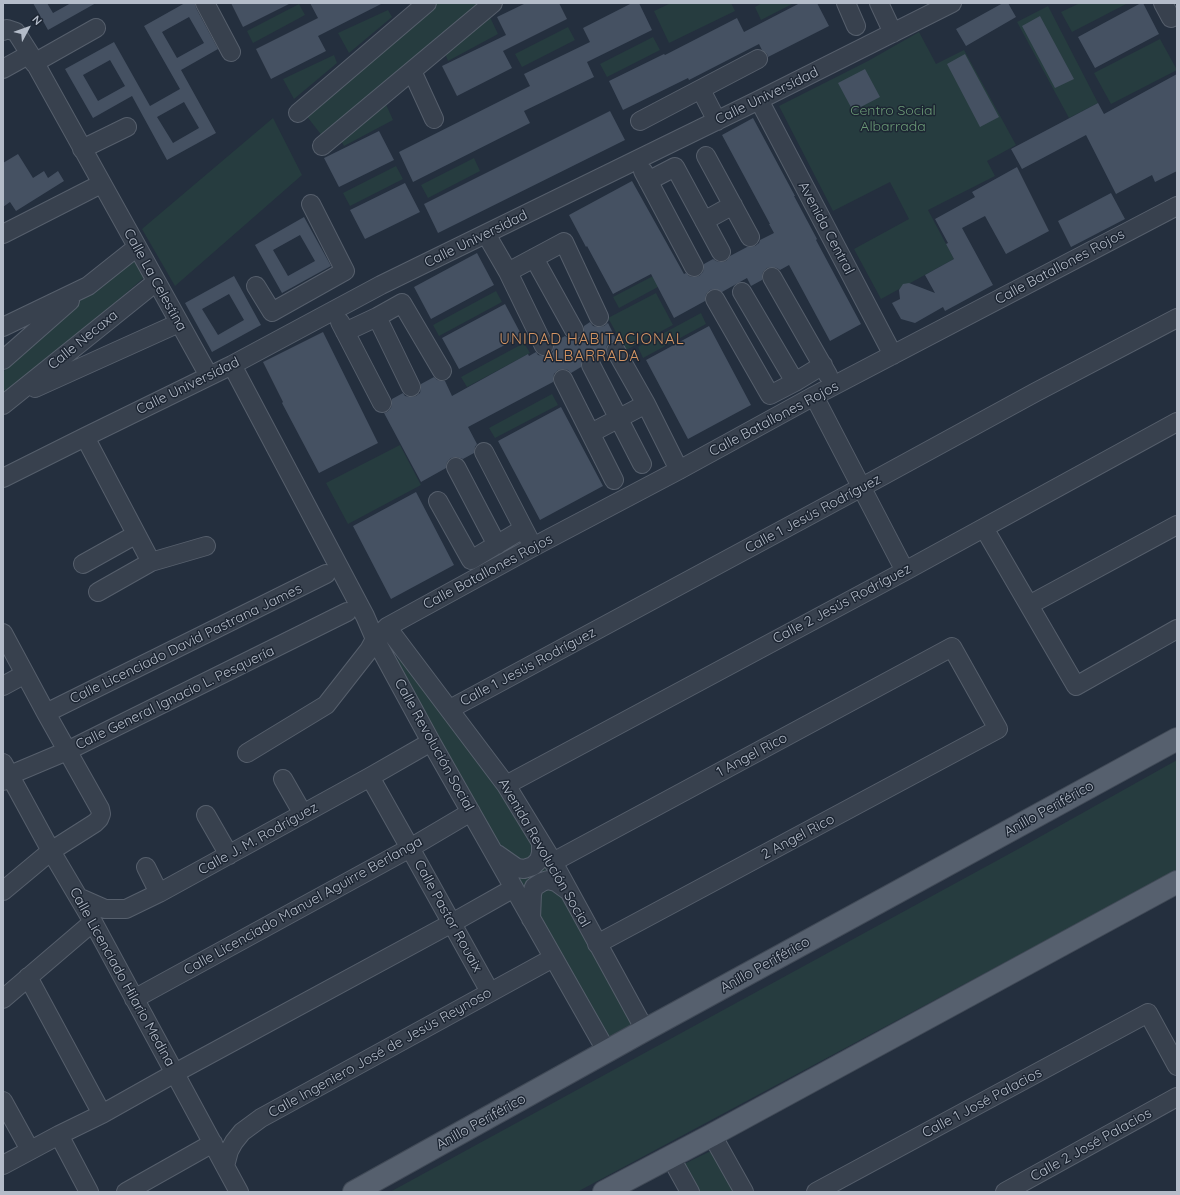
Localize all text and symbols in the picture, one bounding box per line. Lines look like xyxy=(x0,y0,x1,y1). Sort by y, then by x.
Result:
north arrow xyxy=(8,8,48,48)
text: N xyxy=(29,12,45,28)
street label: Calle Universidad xyxy=(713,64,821,128)
park label: Centro Social Albarrada xyxy=(850,103,936,136)
street label: Avenida Central xyxy=(794,179,858,277)
street label: Calle Universidad xyxy=(422,207,530,271)
street label: Calle La Celestina xyxy=(120,226,190,334)
street label: Calle Batallones Rojos xyxy=(992,226,1128,308)
street label: Calle Necaxa xyxy=(45,307,121,373)
district label: UNIDAD HABITACIONAL ALBARRADA xyxy=(499,330,685,365)
street label: Calle Universidad xyxy=(134,354,242,418)
street label: Calle Batallones Rojos xyxy=(706,378,842,460)
street label: Calle 1 Jesús Rodríguez xyxy=(742,471,884,557)
street label: Calle Batallones Rojos xyxy=(420,531,556,613)
street label: Calle 2 Jesús Rodríguez xyxy=(770,560,914,648)
street label: Calle Licenciado David Pastrana James xyxy=(67,580,305,708)
street label: Calle 1 Jesús Rodríguez xyxy=(457,624,599,710)
street label: Calle General Ignacio L. Pesquería xyxy=(73,642,277,754)
street label: Calle Revolución Social xyxy=(391,676,477,814)
street label: 1 Angel Rico xyxy=(714,729,790,781)
street label: Avenida Revolución Social xyxy=(495,776,593,930)
street label: Anillo Periférico xyxy=(1001,777,1097,841)
street label: Calle J. M. Rodríguez xyxy=(195,799,321,879)
street label: 2 Angel Rico xyxy=(759,811,837,863)
street label: Calle Licenciado Manuel Aguirre Berlanga xyxy=(181,833,425,979)
street label: Calle Pastor Rouaix xyxy=(410,857,486,975)
street label: Calle Licenciado Hilario Medina xyxy=(66,885,178,1069)
street label: Anillo Periférico xyxy=(717,933,813,997)
street label: Calle Ingeniero José de Jesús Reynoso xyxy=(266,984,494,1122)
street label: Calle 1 José Palacios xyxy=(919,1064,1045,1142)
street label: Anillo Periférico xyxy=(433,1090,529,1154)
street label: Calle 2 José Palacios xyxy=(1028,1105,1154,1185)

